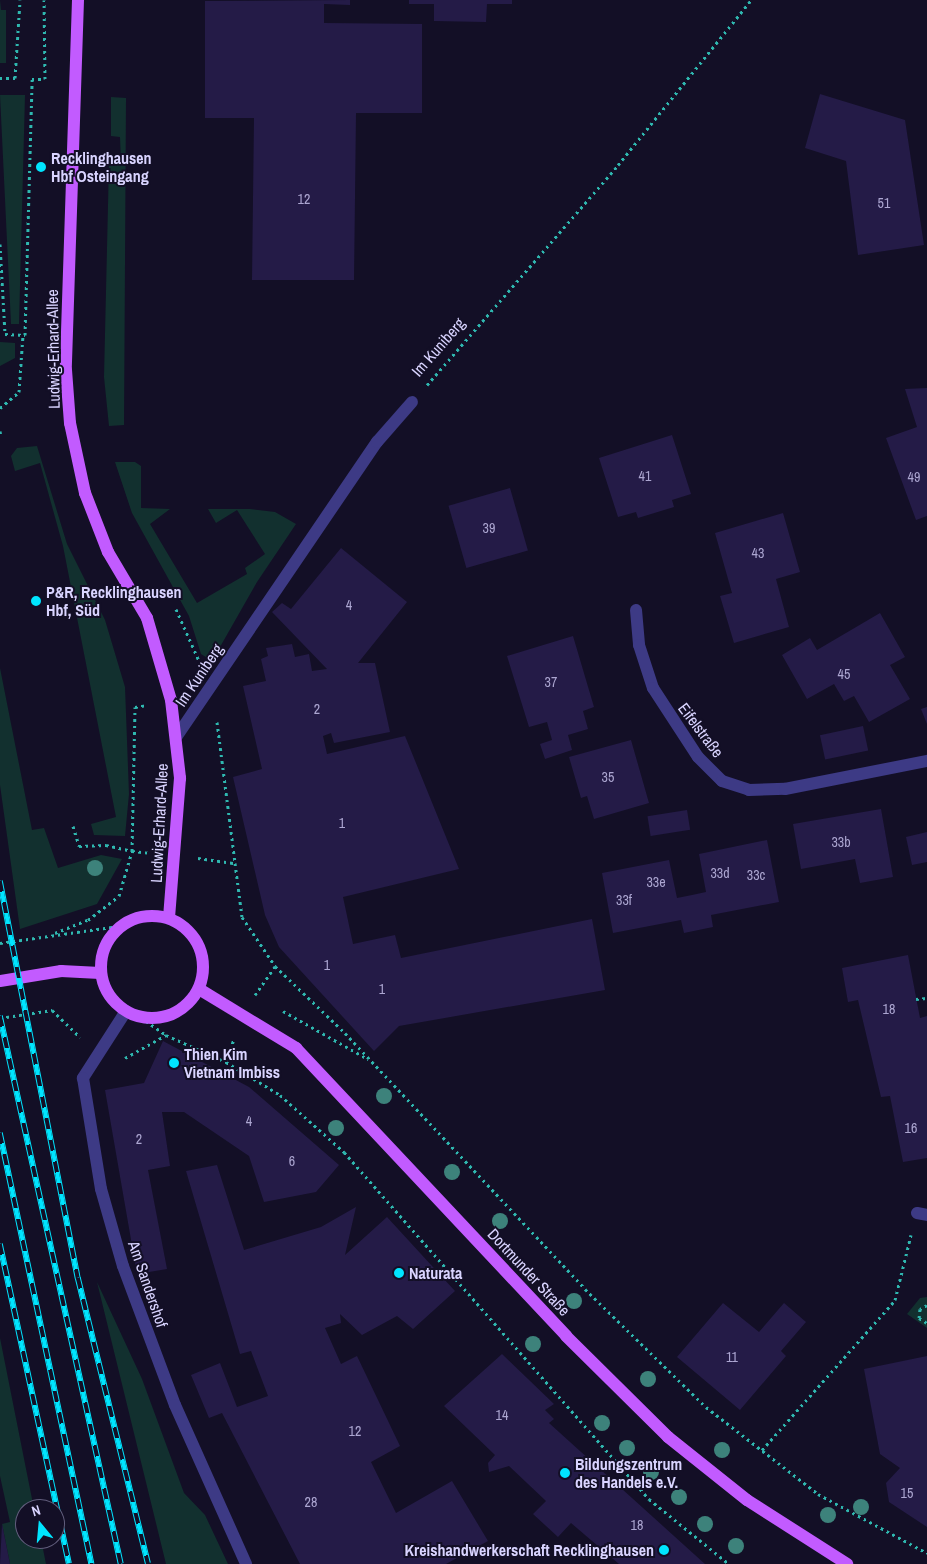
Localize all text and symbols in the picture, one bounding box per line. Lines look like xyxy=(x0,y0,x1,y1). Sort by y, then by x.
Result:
place label: Recklinghausen Hbf Osteingang xyxy=(51,148,152,186)
marker: Recklinghausen Hbf Osteingang xyxy=(35,161,47,173)
house number: 12 xyxy=(298,191,310,207)
house number: 51 xyxy=(878,195,890,211)
street label: Ludwig-Erhard-Allee xyxy=(42,289,64,409)
street label: Im Kuniberg xyxy=(407,314,469,380)
house number: 41 xyxy=(639,468,651,484)
house number: 49 xyxy=(908,469,920,485)
house number: 39 xyxy=(483,520,495,536)
house number: 43 xyxy=(752,545,764,561)
place label: P&R, Recklinghausen Hbf, Süd xyxy=(46,582,182,620)
marker: P&R, Recklinghausen Hbf, Süd xyxy=(30,595,42,607)
house number: 4 xyxy=(346,597,352,613)
street label: Im Kuniberg xyxy=(171,640,227,710)
house number: 45 xyxy=(838,666,850,682)
house number: 37 xyxy=(545,674,557,690)
street label: Eifelstraße xyxy=(674,699,728,761)
house number: 2 xyxy=(314,701,320,717)
street label: Ludwig-Erhard-Allee xyxy=(146,763,172,883)
house number: 35 xyxy=(602,769,614,785)
house number: 1 xyxy=(339,815,345,831)
house number: 33b xyxy=(831,834,851,850)
house number: 33d xyxy=(710,865,730,881)
house number: 33c xyxy=(747,867,765,883)
house number: 33e xyxy=(646,874,666,890)
house number: 33f xyxy=(616,892,632,908)
house number: 1 xyxy=(324,957,330,973)
house number: 1 xyxy=(379,981,385,997)
house number: 18 xyxy=(883,1001,895,1017)
place label: Thien Kim Vietnam Imbiss xyxy=(184,1044,280,1082)
marker: Thien Kim Vietnam Imbiss xyxy=(168,1057,180,1069)
house number: 4 xyxy=(246,1113,252,1129)
house number: 16 xyxy=(905,1120,917,1136)
house number: 2 xyxy=(136,1131,142,1147)
house number: 6 xyxy=(289,1153,295,1169)
street label: Dortmunder Straße xyxy=(484,1224,574,1320)
street label: Am Sandershof xyxy=(124,1238,172,1330)
place label: Naturata xyxy=(409,1263,462,1283)
marker: Naturata xyxy=(393,1267,405,1279)
house number: 11 xyxy=(726,1349,738,1365)
house number: 14 xyxy=(496,1407,508,1423)
house number: 12 xyxy=(349,1423,361,1439)
place label: Bildungszentrum des Handels e.V. xyxy=(575,1454,682,1492)
marker: Bildungszentrum des Handels e.V. xyxy=(559,1467,571,1479)
house number: 15 xyxy=(901,1485,913,1501)
house number: 28 xyxy=(305,1494,317,1510)
north arrow xyxy=(15,1499,65,1549)
text: N xyxy=(29,1501,42,1520)
house number: 18 xyxy=(631,1517,643,1533)
place label: Kreishandwerkerschaft Recklinghausen xyxy=(405,1540,654,1560)
marker: Kreishandwerkerschaft Recklinghausen xyxy=(658,1544,670,1556)

